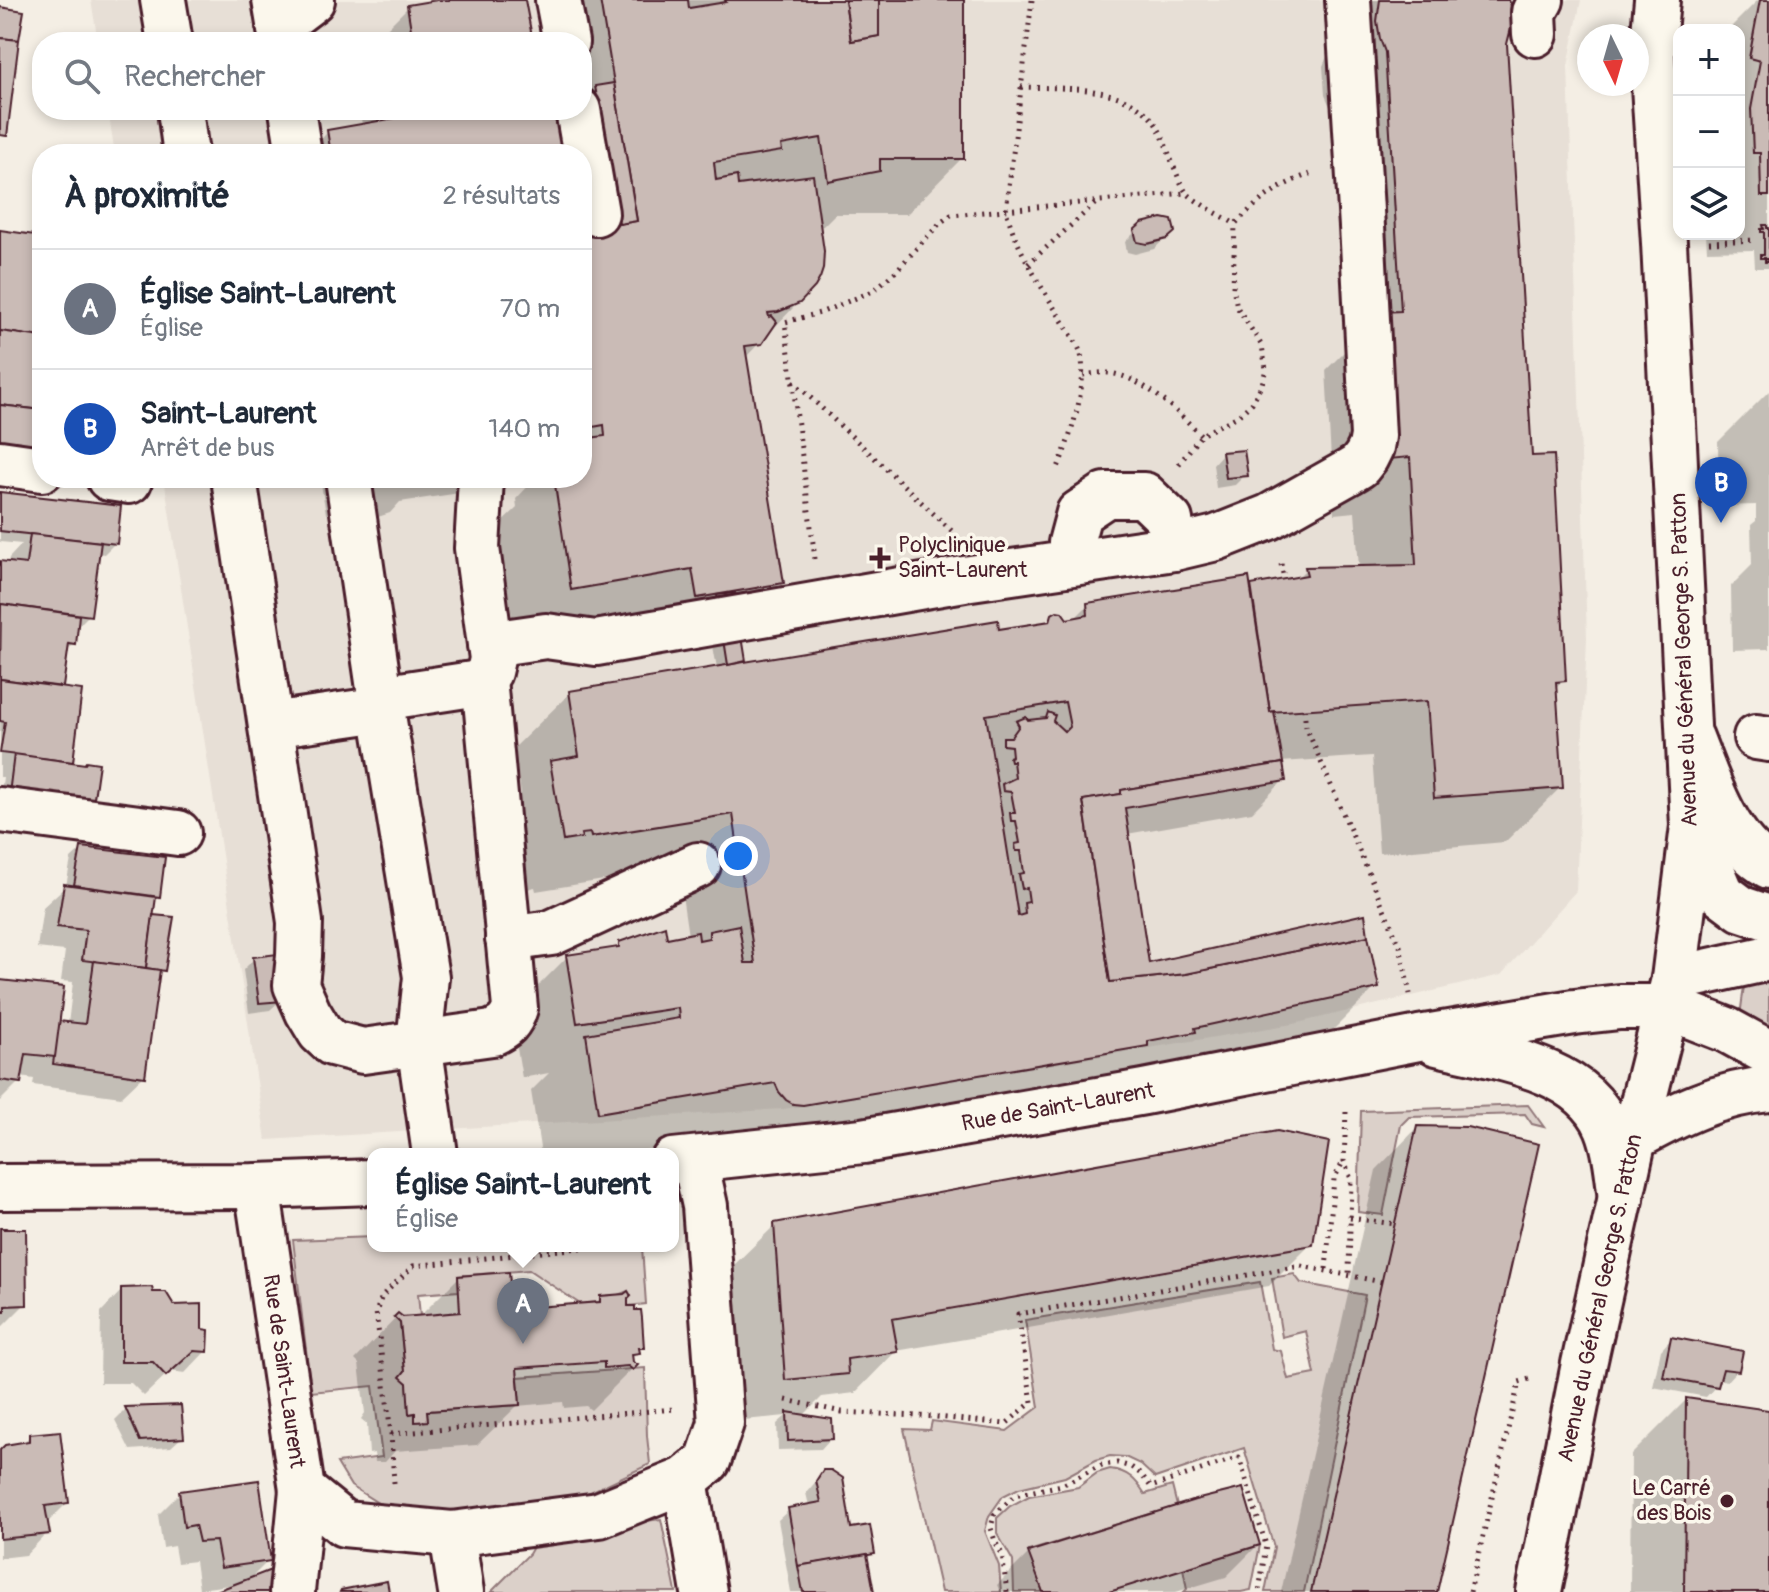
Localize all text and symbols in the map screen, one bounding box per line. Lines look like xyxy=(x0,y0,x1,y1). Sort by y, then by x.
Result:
north arrow xyxy=(1577,24,1649,96)
map controls xyxy=(1673,24,1745,240)
button: + xyxy=(1673,24,1745,96)
search box xyxy=(32,32,592,120)
icon: search xyxy=(60,54,104,98)
text: Rechercher xyxy=(124,58,266,95)
button: − xyxy=(1673,96,1745,168)
button: layers xyxy=(1673,168,1745,240)
text: À proximité xyxy=(64,175,230,218)
text: 2 résultats xyxy=(442,180,560,212)
text: Église Saint-Laurent xyxy=(140,275,396,312)
text: A xyxy=(82,293,98,325)
text: 70 m xyxy=(500,293,560,325)
text: Église xyxy=(140,312,203,344)
text: Saint-Laurent xyxy=(140,395,316,432)
text: B xyxy=(83,413,97,445)
text: 140 m xyxy=(488,413,560,445)
text: Arrêt de bus xyxy=(140,432,274,464)
pin: B xyxy=(1695,457,1747,523)
street label: Avenue du Général George S. Patton xyxy=(1664,492,1704,828)
place label: Polyclinique Saint-Laurent xyxy=(898,531,1028,584)
marker: Polyclinique Saint-Laurent xyxy=(869,547,891,569)
your location xyxy=(718,836,758,876)
street label: Rue de Saint-Laurent xyxy=(959,1076,1157,1138)
street label: Avenue du Général George S. Patton xyxy=(1552,1132,1648,1464)
popup xyxy=(367,1148,679,1252)
text: Église Saint-Laurent xyxy=(395,1166,651,1203)
text: Église xyxy=(395,1203,458,1235)
street label: Rue de Saint-Laurent xyxy=(257,1272,311,1470)
pin: A xyxy=(497,1278,549,1344)
place label: Le Carré des Bois xyxy=(1632,1474,1711,1527)
marker: Le Carré des Bois xyxy=(1718,1492,1736,1510)

